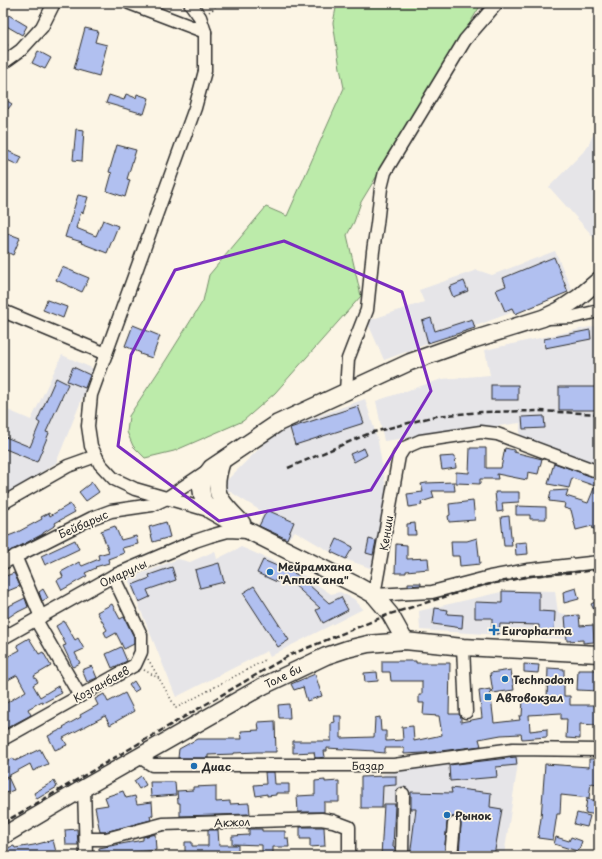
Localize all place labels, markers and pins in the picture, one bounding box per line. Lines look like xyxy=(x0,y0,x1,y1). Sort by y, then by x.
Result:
place label: Мейрамхана "Аппак ана" xyxy=(278,558,353,588)
marker: Мейрамхана "Аппак ана" xyxy=(265,567,275,577)
place label: Europharma xyxy=(502,622,573,639)
marker: Europharma xyxy=(489,625,499,635)
place label: Technodom xyxy=(513,671,574,688)
marker: Technodom xyxy=(500,674,510,684)
place label: Автовокзал xyxy=(496,689,564,706)
marker: Автовокзал xyxy=(483,692,493,702)
place label: Диас xyxy=(201,758,231,775)
marker: Диас xyxy=(189,761,199,771)
place label: Рынок xyxy=(455,807,492,824)
marker: Рынок xyxy=(442,810,452,820)

